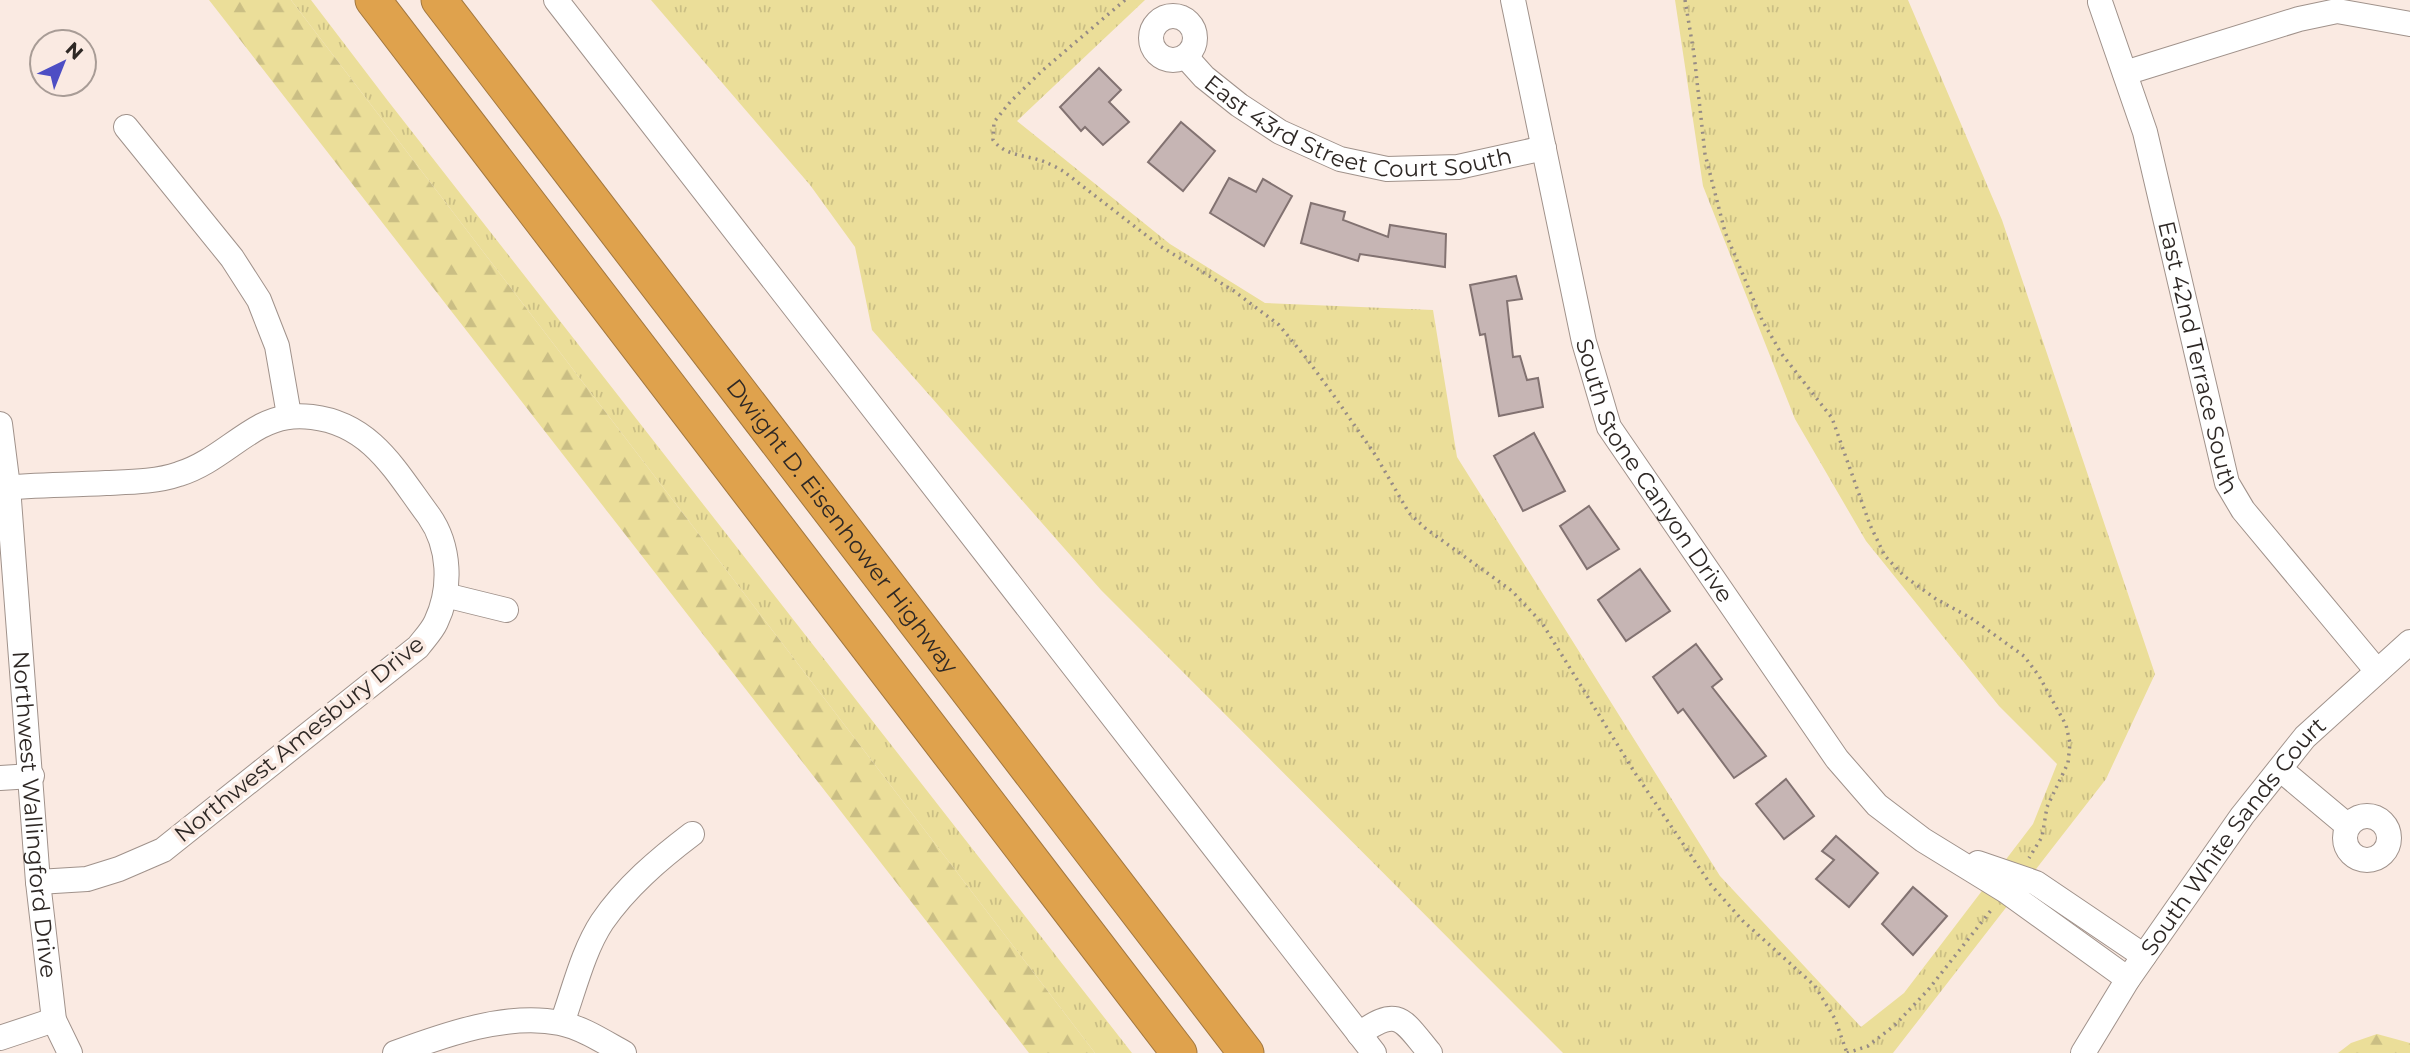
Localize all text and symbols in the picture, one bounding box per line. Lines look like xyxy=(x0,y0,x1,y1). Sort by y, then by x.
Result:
north arrow xyxy=(28,28,98,98)
text: N xyxy=(61,37,88,65)
street label: East 43rd Street Court South xyxy=(1199,69,1515,183)
street label: East 42nd Terrace South xyxy=(2152,218,2244,499)
street label: South Stone Canyon Drive xyxy=(1570,335,1739,608)
street label: Dwight D. Eisenhower Highway xyxy=(720,373,964,680)
street label: Northwest Amesbury Drive xyxy=(169,630,429,848)
street label: Northwest Wallingford Drive xyxy=(6,650,63,980)
street label: South White Sands Court xyxy=(2135,711,2332,961)

